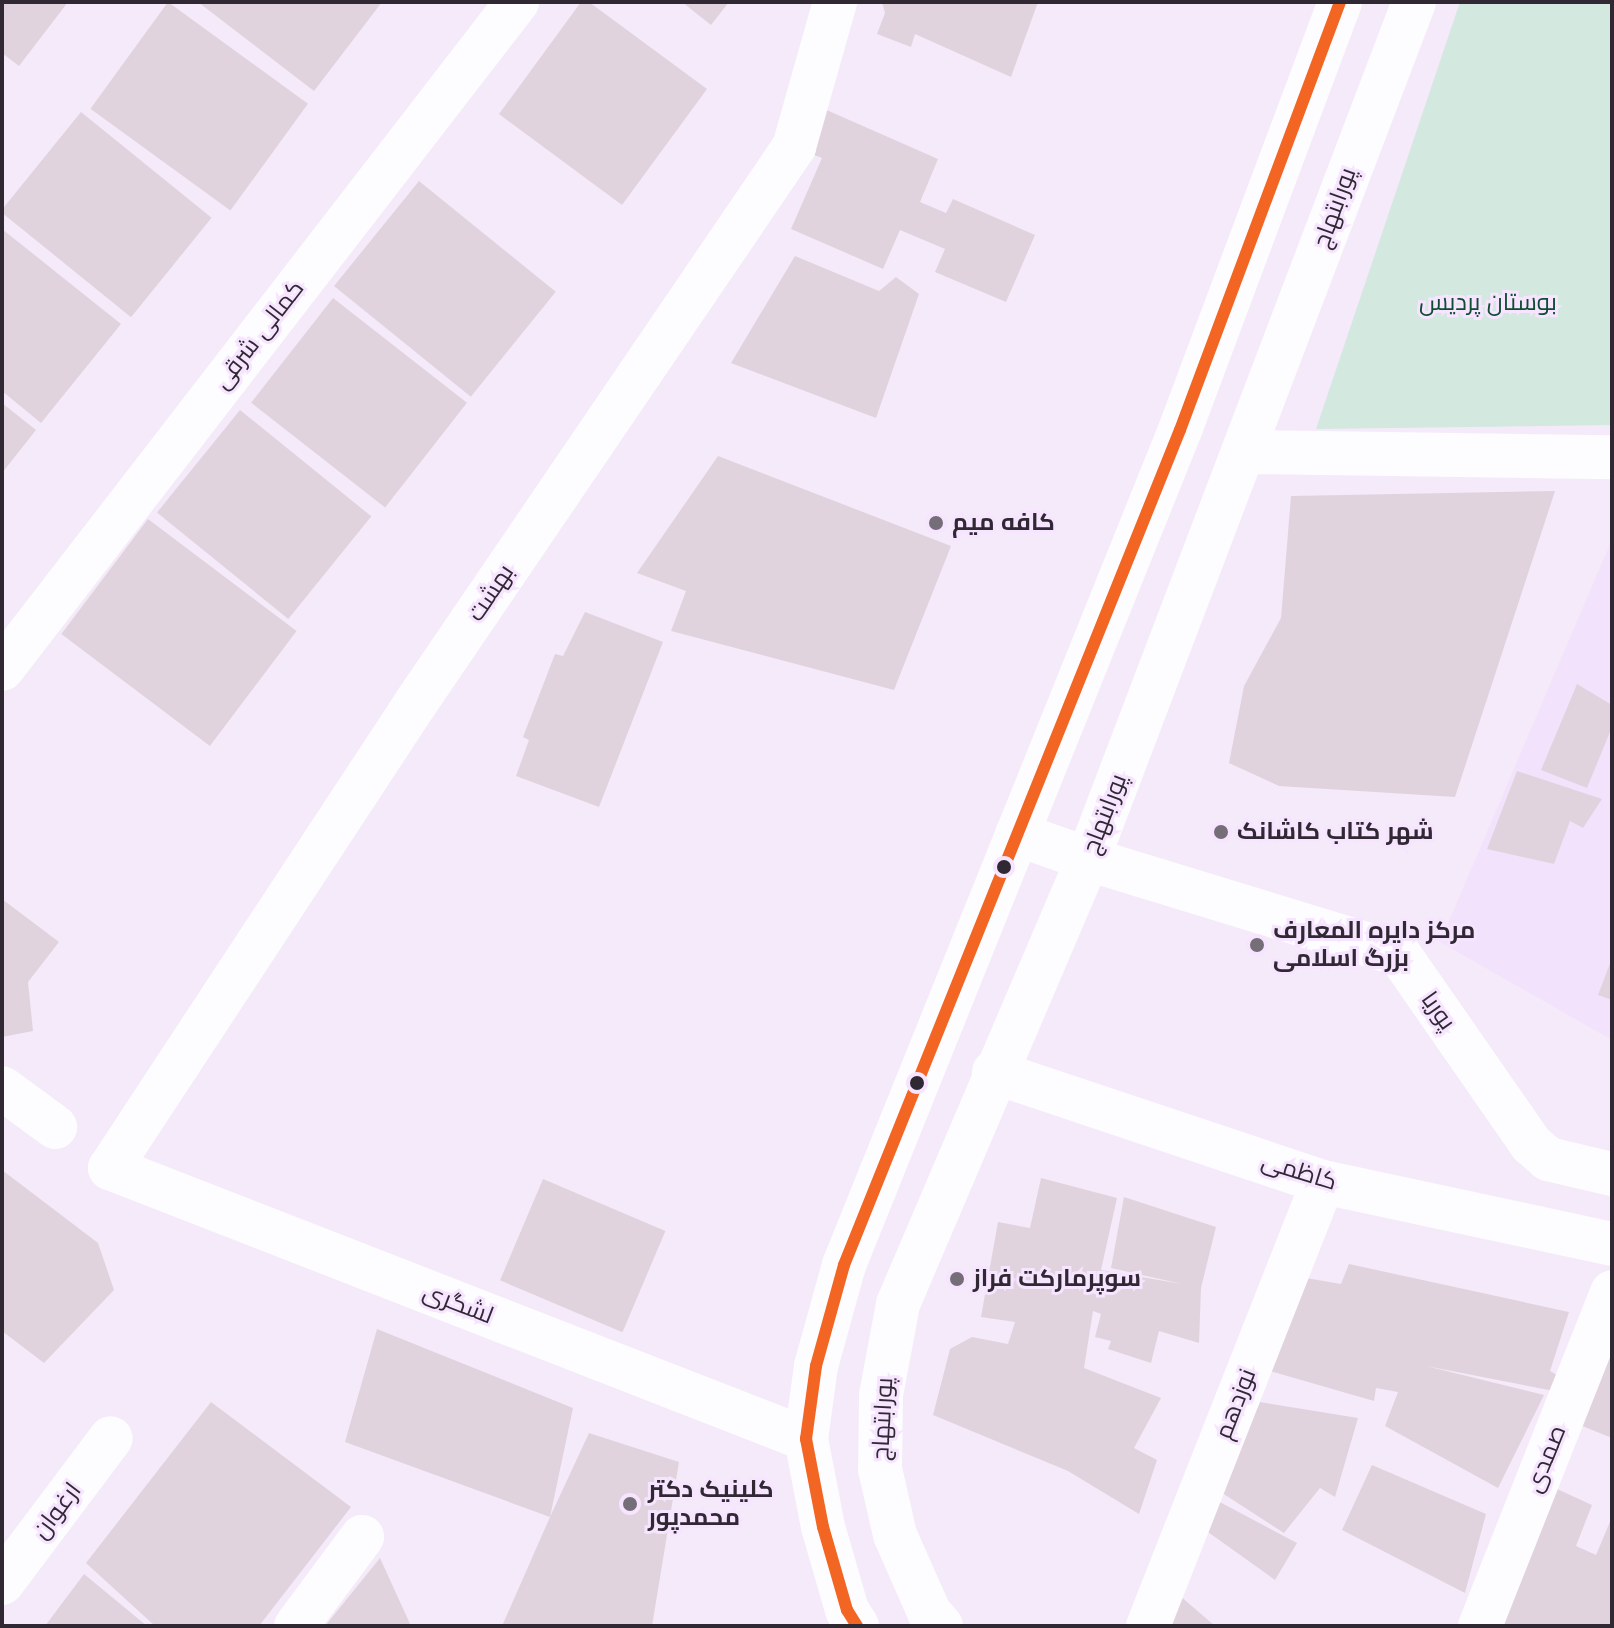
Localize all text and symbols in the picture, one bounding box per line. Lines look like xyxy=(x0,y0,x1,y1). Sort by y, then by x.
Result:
street label: پورابتهاج xyxy=(1307,164,1363,252)
street label: کمالی شرقی xyxy=(208,275,310,395)
park label: بوستان پردیس xyxy=(1419,289,1557,317)
place label: کافه میم xyxy=(952,509,1055,537)
marker: کافه میم xyxy=(927,514,945,532)
street label: بهشت xyxy=(462,559,520,627)
street label: پورابتهاج xyxy=(1077,770,1133,858)
place label: شهر کتاب کاشانک xyxy=(1237,818,1433,846)
marker: شهر کتاب کاشانک xyxy=(1212,823,1230,841)
unlabelled marker xyxy=(996,859,1012,875)
place label: مرکز دایره المعارف بزرگ اسلامی xyxy=(1273,917,1475,973)
marker: مرکز دایره المعارف بزرگ اسلامی xyxy=(1248,936,1266,954)
street label: پوریا xyxy=(1415,986,1461,1036)
unlabelled marker xyxy=(909,1075,925,1091)
street label: کاظمی xyxy=(1258,1147,1340,1197)
place label: سوپرمارکت فراز xyxy=(973,1265,1141,1293)
marker: سوپرمارکت فراز xyxy=(948,1270,966,1288)
street label: لشگری xyxy=(419,1277,497,1331)
street label: نوزدهم xyxy=(1209,1365,1263,1443)
street label: پورابتهاج xyxy=(866,1377,900,1461)
street label: صمدی xyxy=(1519,1421,1573,1497)
place label: کلینیک دکتر محمدپور xyxy=(648,1476,774,1532)
street label: ارغوان xyxy=(26,1477,88,1545)
marker: کلینیک دکتر محمدپور xyxy=(619,1493,641,1515)

